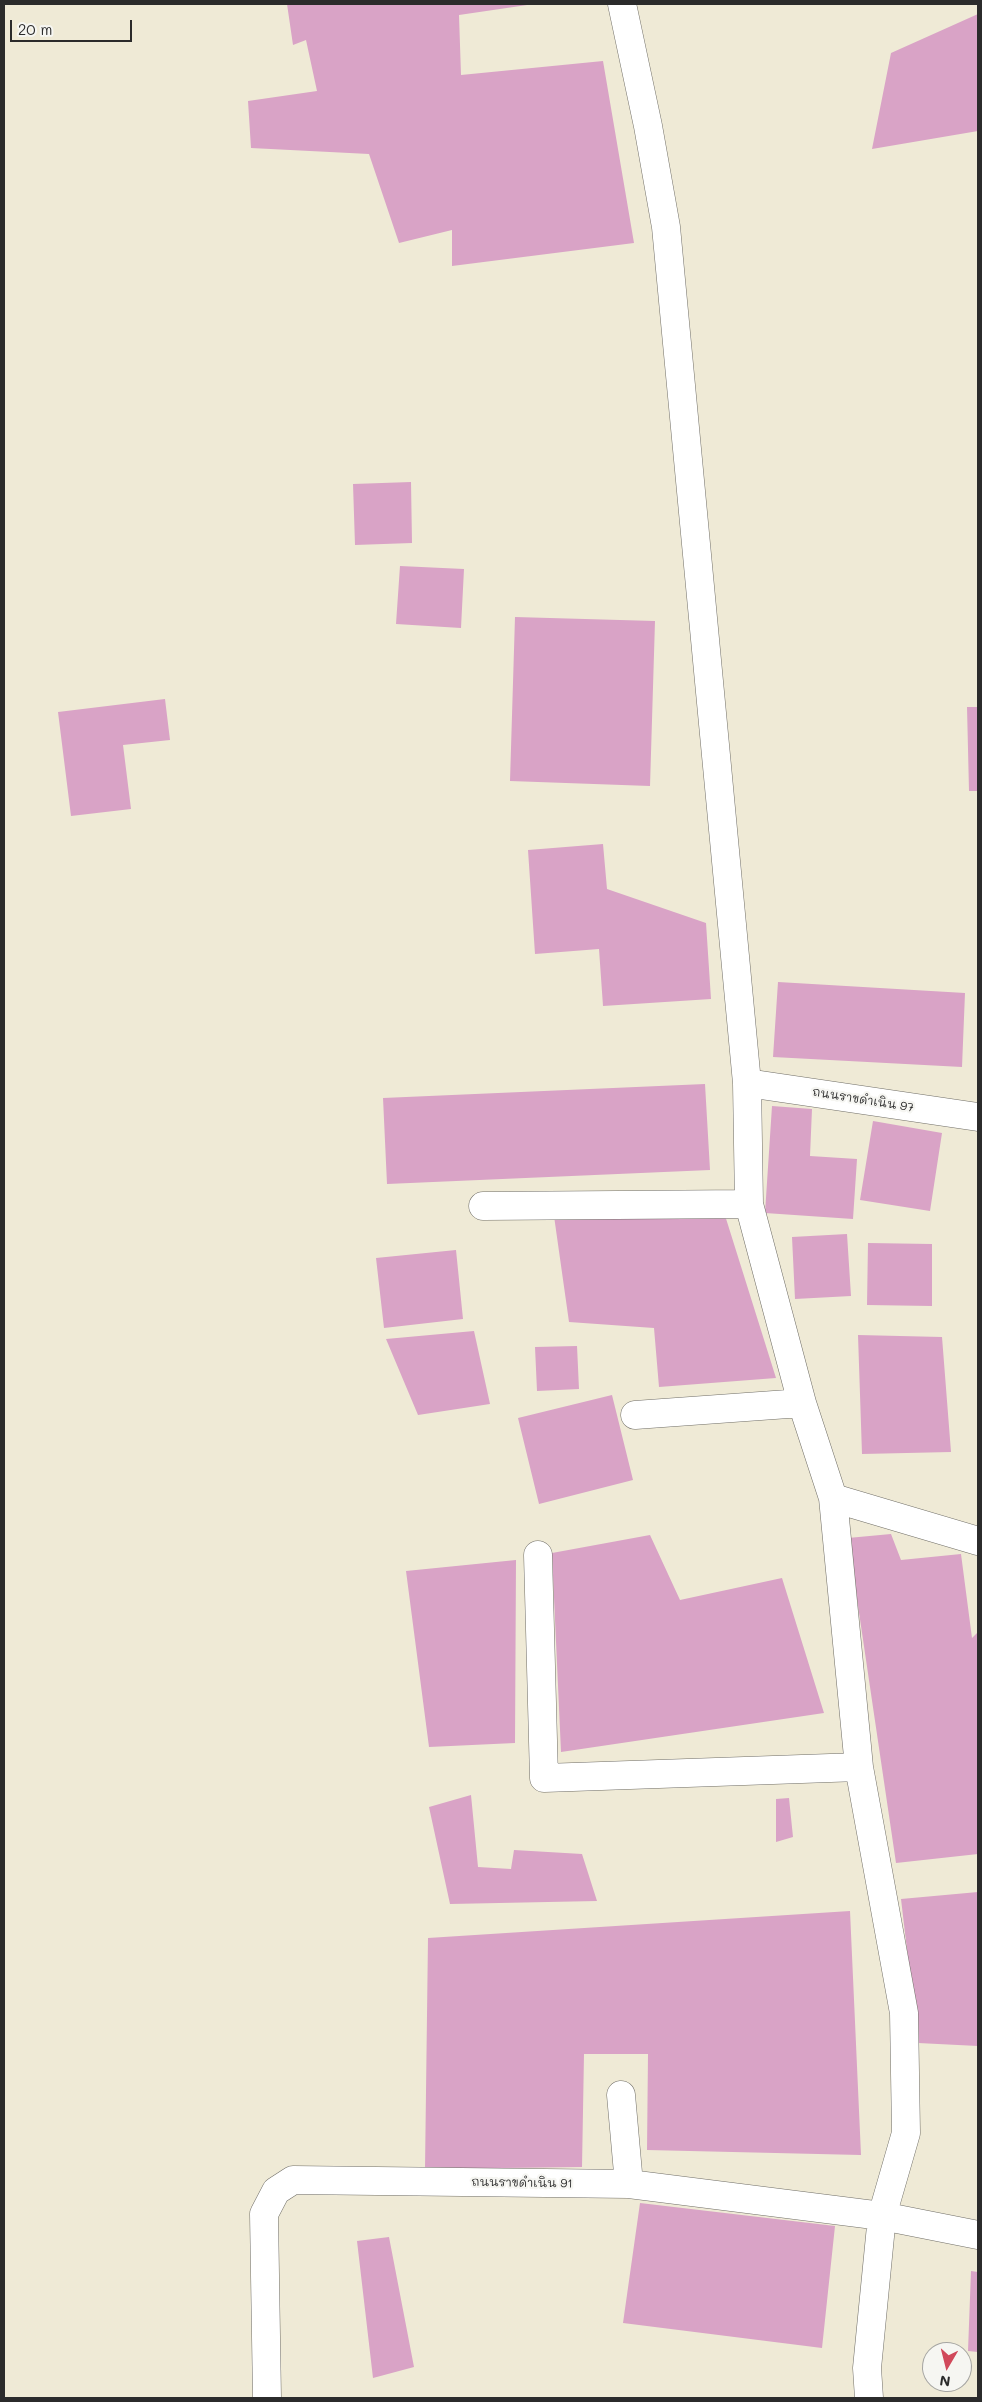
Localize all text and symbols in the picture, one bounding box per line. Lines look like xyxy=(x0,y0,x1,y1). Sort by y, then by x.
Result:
scale bar xyxy=(12,10,135,42)
text: 20 m xyxy=(18,19,52,39)
street label: ถนนราขดำเนิน 97 xyxy=(811,1085,915,1115)
street label: ถนนราขดำเนิน 91 xyxy=(471,2175,573,2191)
north arrow xyxy=(922,2342,972,2392)
text: N xyxy=(938,2371,952,2392)

